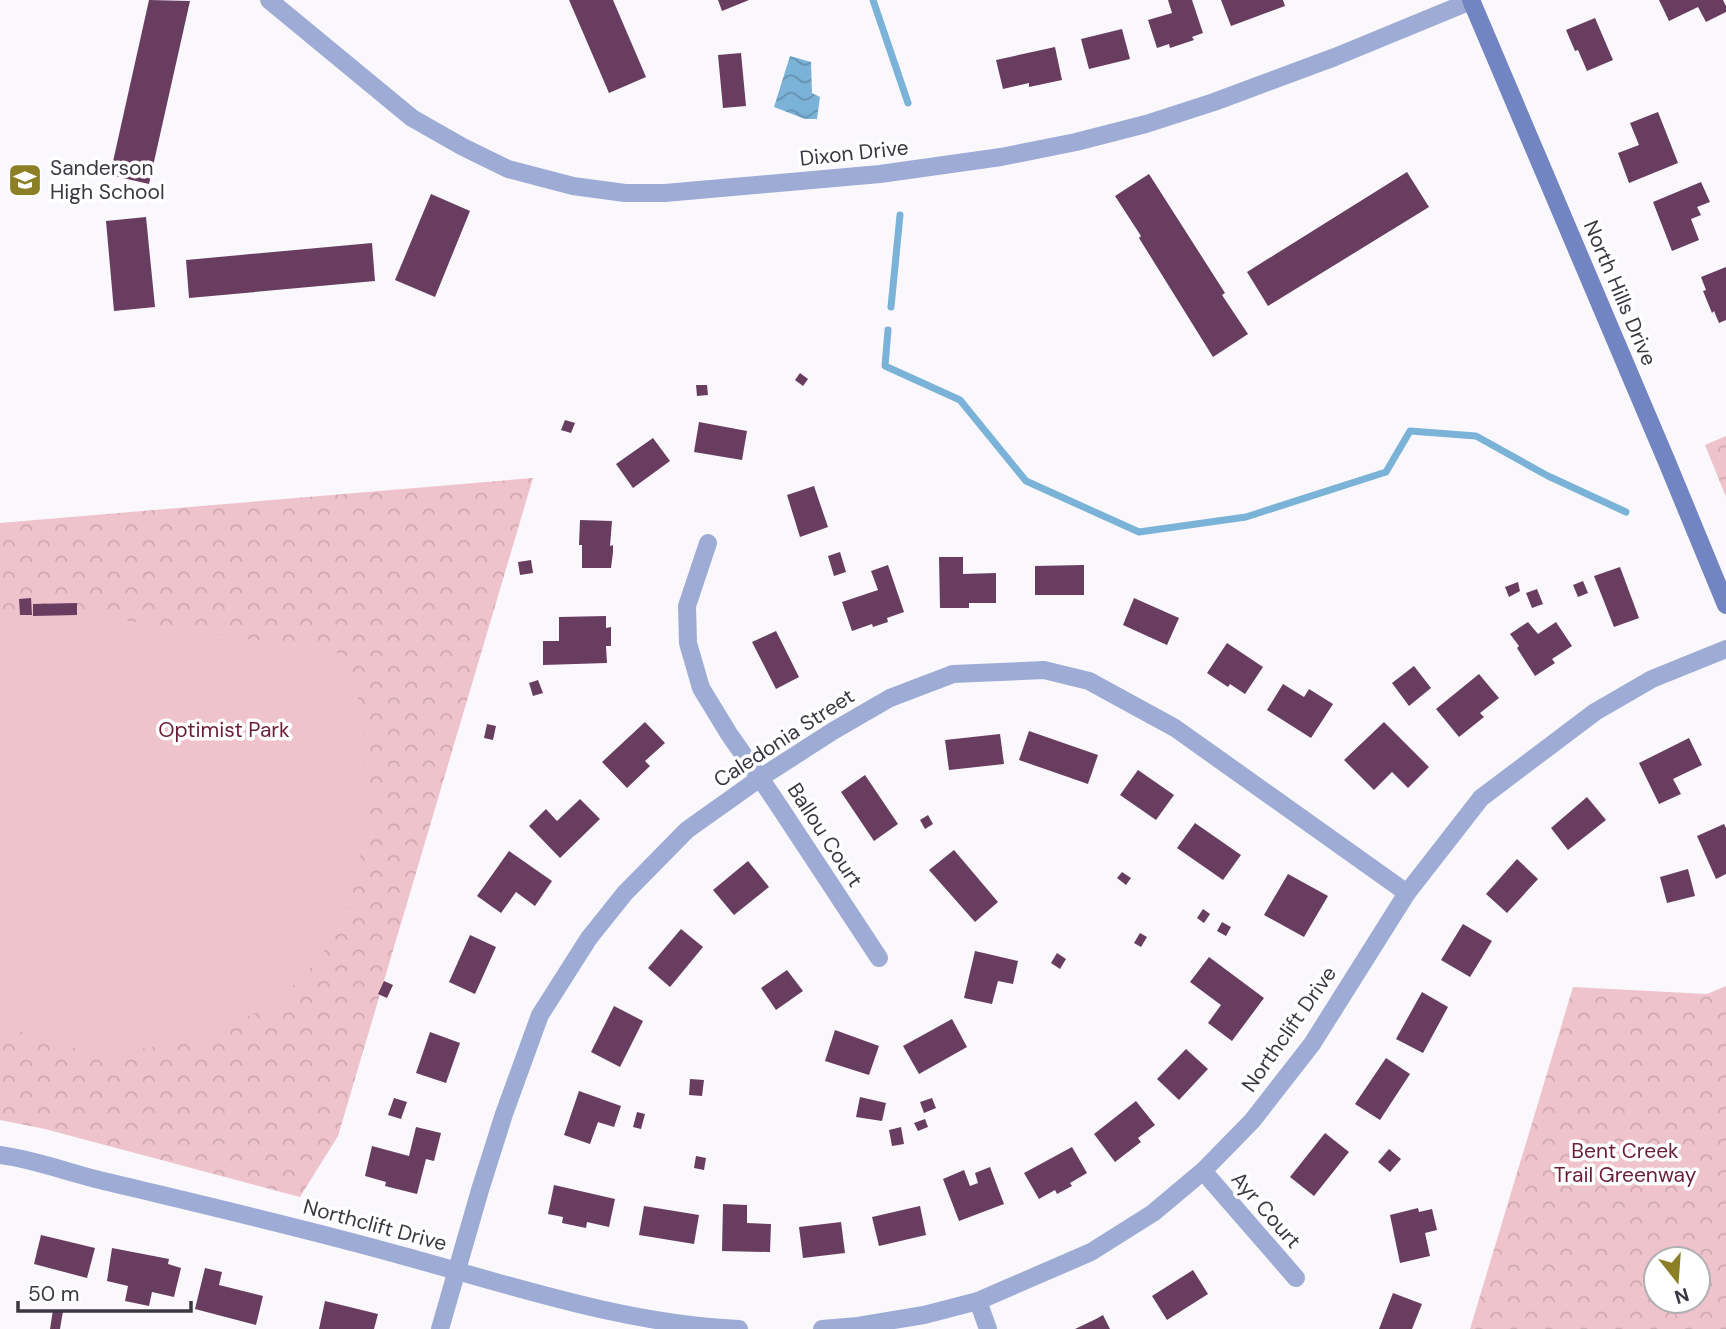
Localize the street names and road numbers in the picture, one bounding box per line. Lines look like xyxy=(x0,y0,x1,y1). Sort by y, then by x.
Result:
street label: Dixon Drive xyxy=(798,133,910,173)
street label: North Hills Drive xyxy=(1577,216,1663,370)
street label: Caledonia Street xyxy=(708,682,860,794)
street label: Ballou Court xyxy=(781,777,869,893)
street label: Northclift Drive xyxy=(1235,961,1343,1097)
street label: Ayr Court xyxy=(1225,1166,1307,1254)
street label: Northclift Drive xyxy=(300,1192,450,1258)

